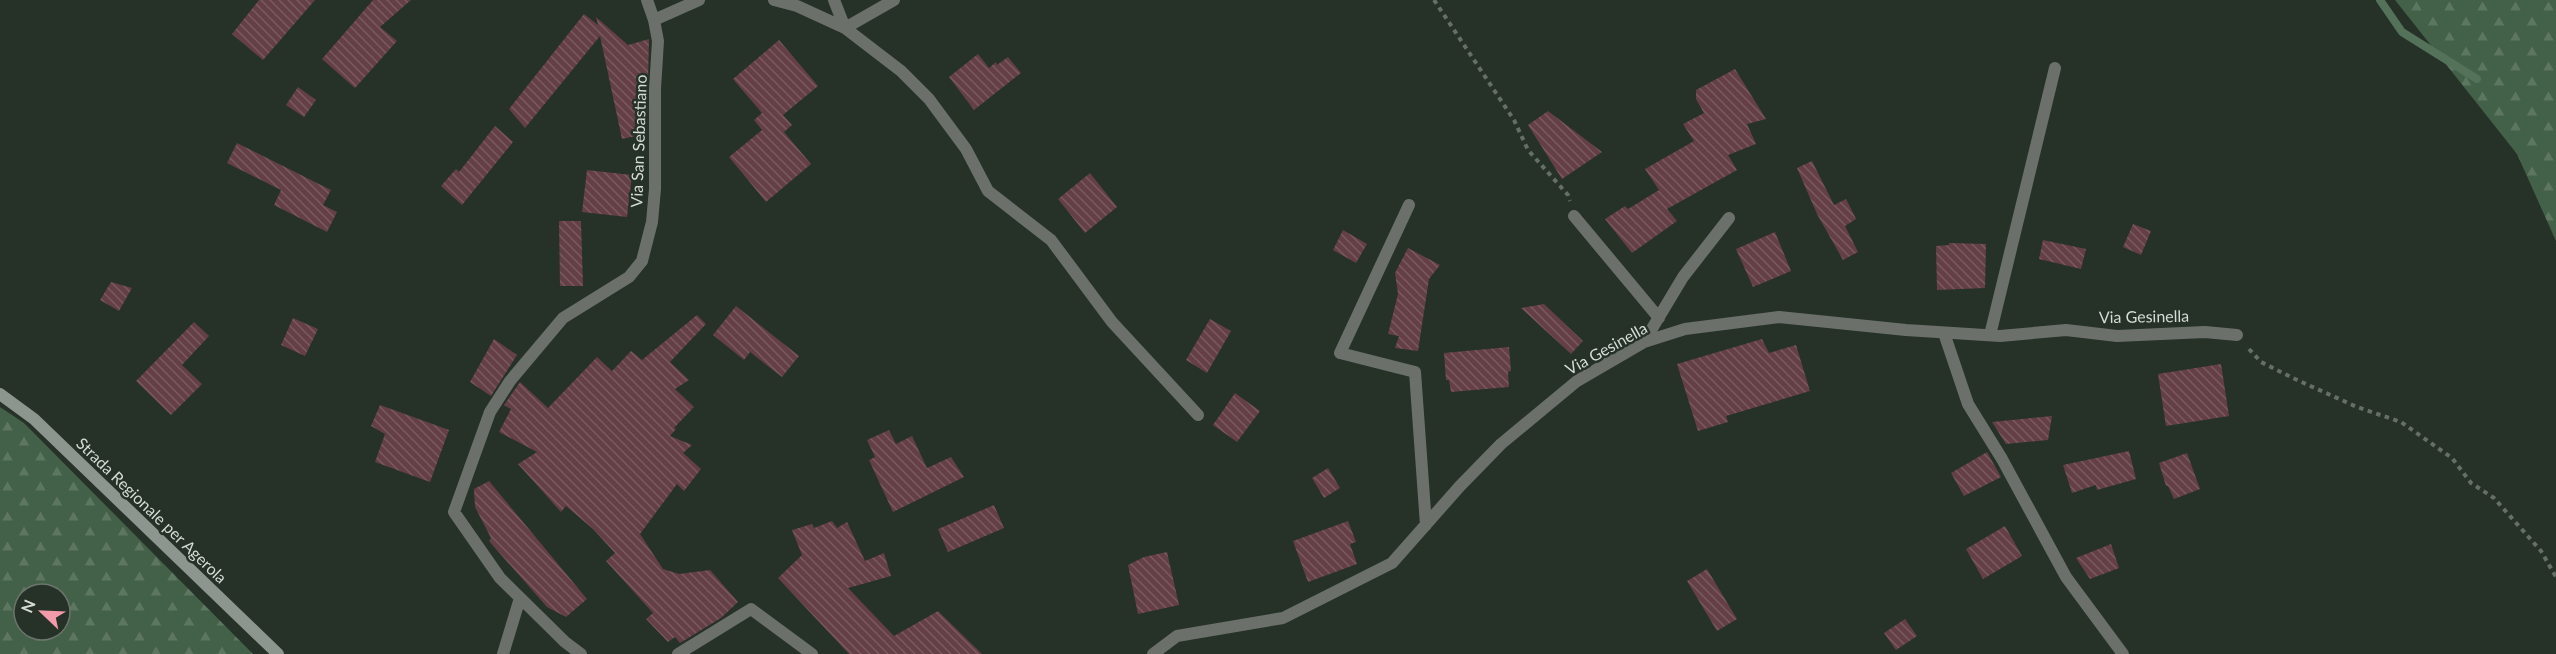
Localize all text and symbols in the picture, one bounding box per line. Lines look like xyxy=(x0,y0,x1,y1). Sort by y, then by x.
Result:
street label: Via San Sebastiano xyxy=(626,74,650,208)
street label: Via Gesinella xyxy=(2099,306,2189,326)
street label: Via Gesinella xyxy=(1562,318,1650,378)
street label: Strada Regionale per Agerola xyxy=(73,433,231,587)
north arrow xyxy=(12,582,72,642)
text: N xyxy=(17,597,39,615)

